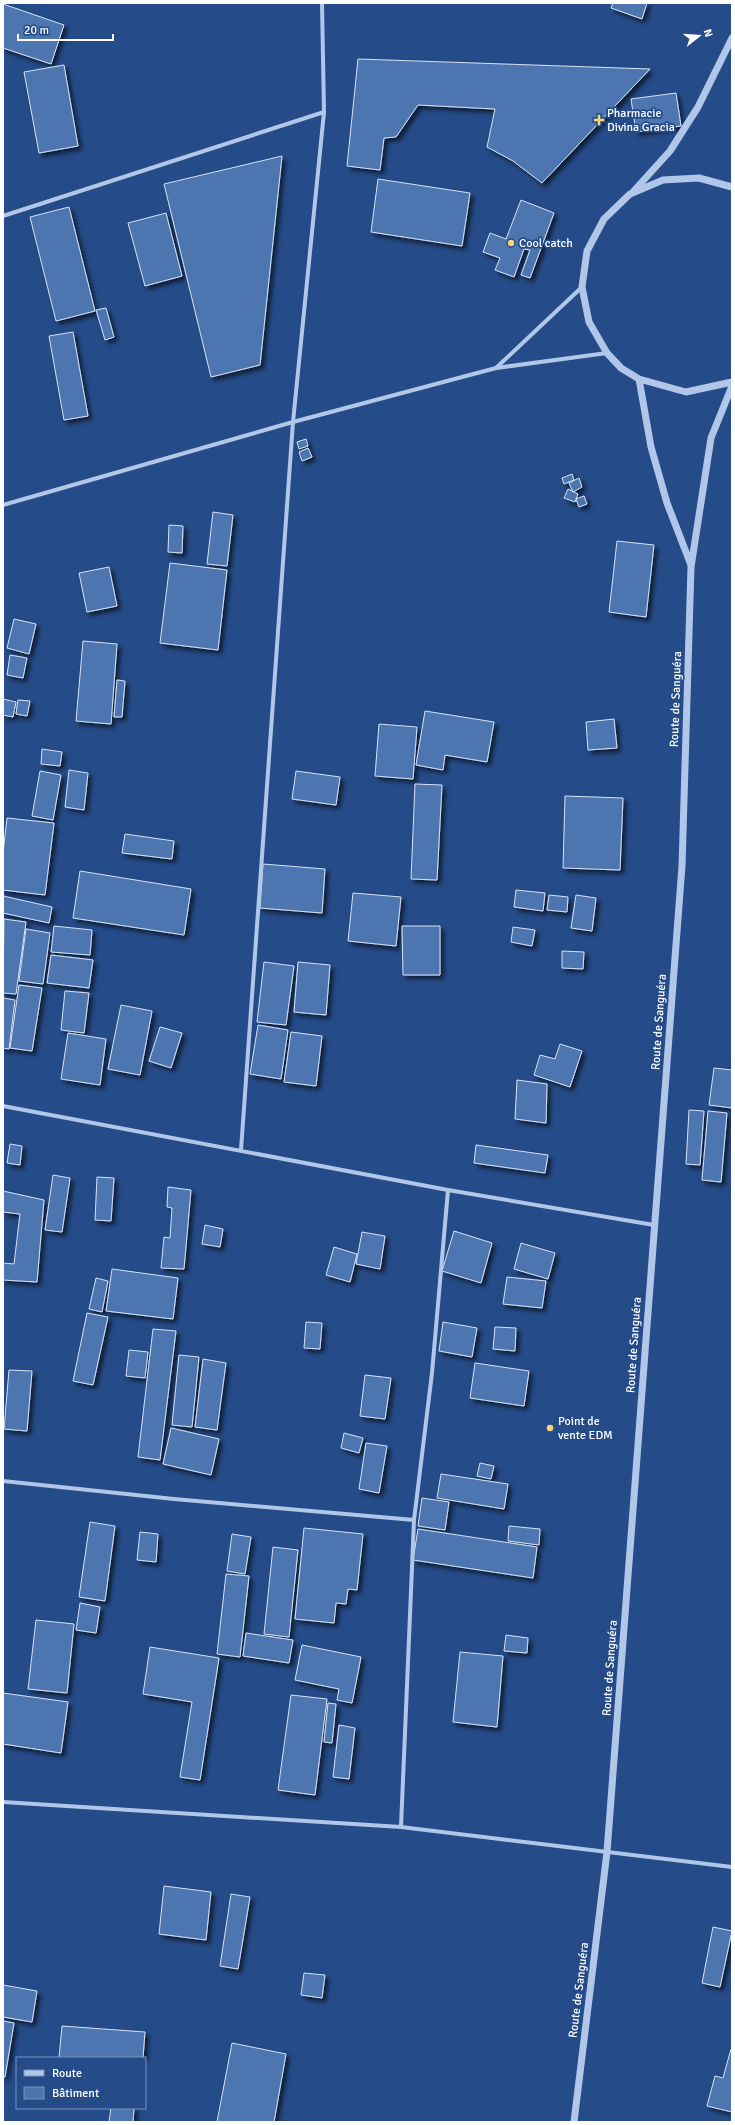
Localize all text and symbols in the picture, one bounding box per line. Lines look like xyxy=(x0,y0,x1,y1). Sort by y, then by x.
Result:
scale bar xyxy=(18,16,113,42)
north arrow xyxy=(679,16,719,56)
text: 20 m xyxy=(24,23,49,38)
text: N xyxy=(701,28,715,39)
place label: Pharmacie Divina Gracia xyxy=(607,106,675,135)
marker: Pharmacie Divina Gracia xyxy=(594,115,604,125)
place label: Cool catch xyxy=(519,236,573,251)
marker: Cool catch xyxy=(506,238,516,248)
street label: Route de Sanguéra xyxy=(667,651,685,747)
street label: Route de Sanguéra xyxy=(648,974,670,1070)
street label: Route de Sanguéra xyxy=(623,1297,645,1393)
place label: Point de vente EDM xyxy=(558,1414,613,1443)
marker: Point de vente EDM xyxy=(545,1423,555,1433)
street label: Route de Sanguéra xyxy=(599,1620,621,1716)
street label: Route de Sanguéra xyxy=(566,1941,592,2039)
legend xyxy=(16,2057,146,2109)
text: Route xyxy=(52,2066,82,2081)
text: Bâtiment xyxy=(52,2086,99,2101)

